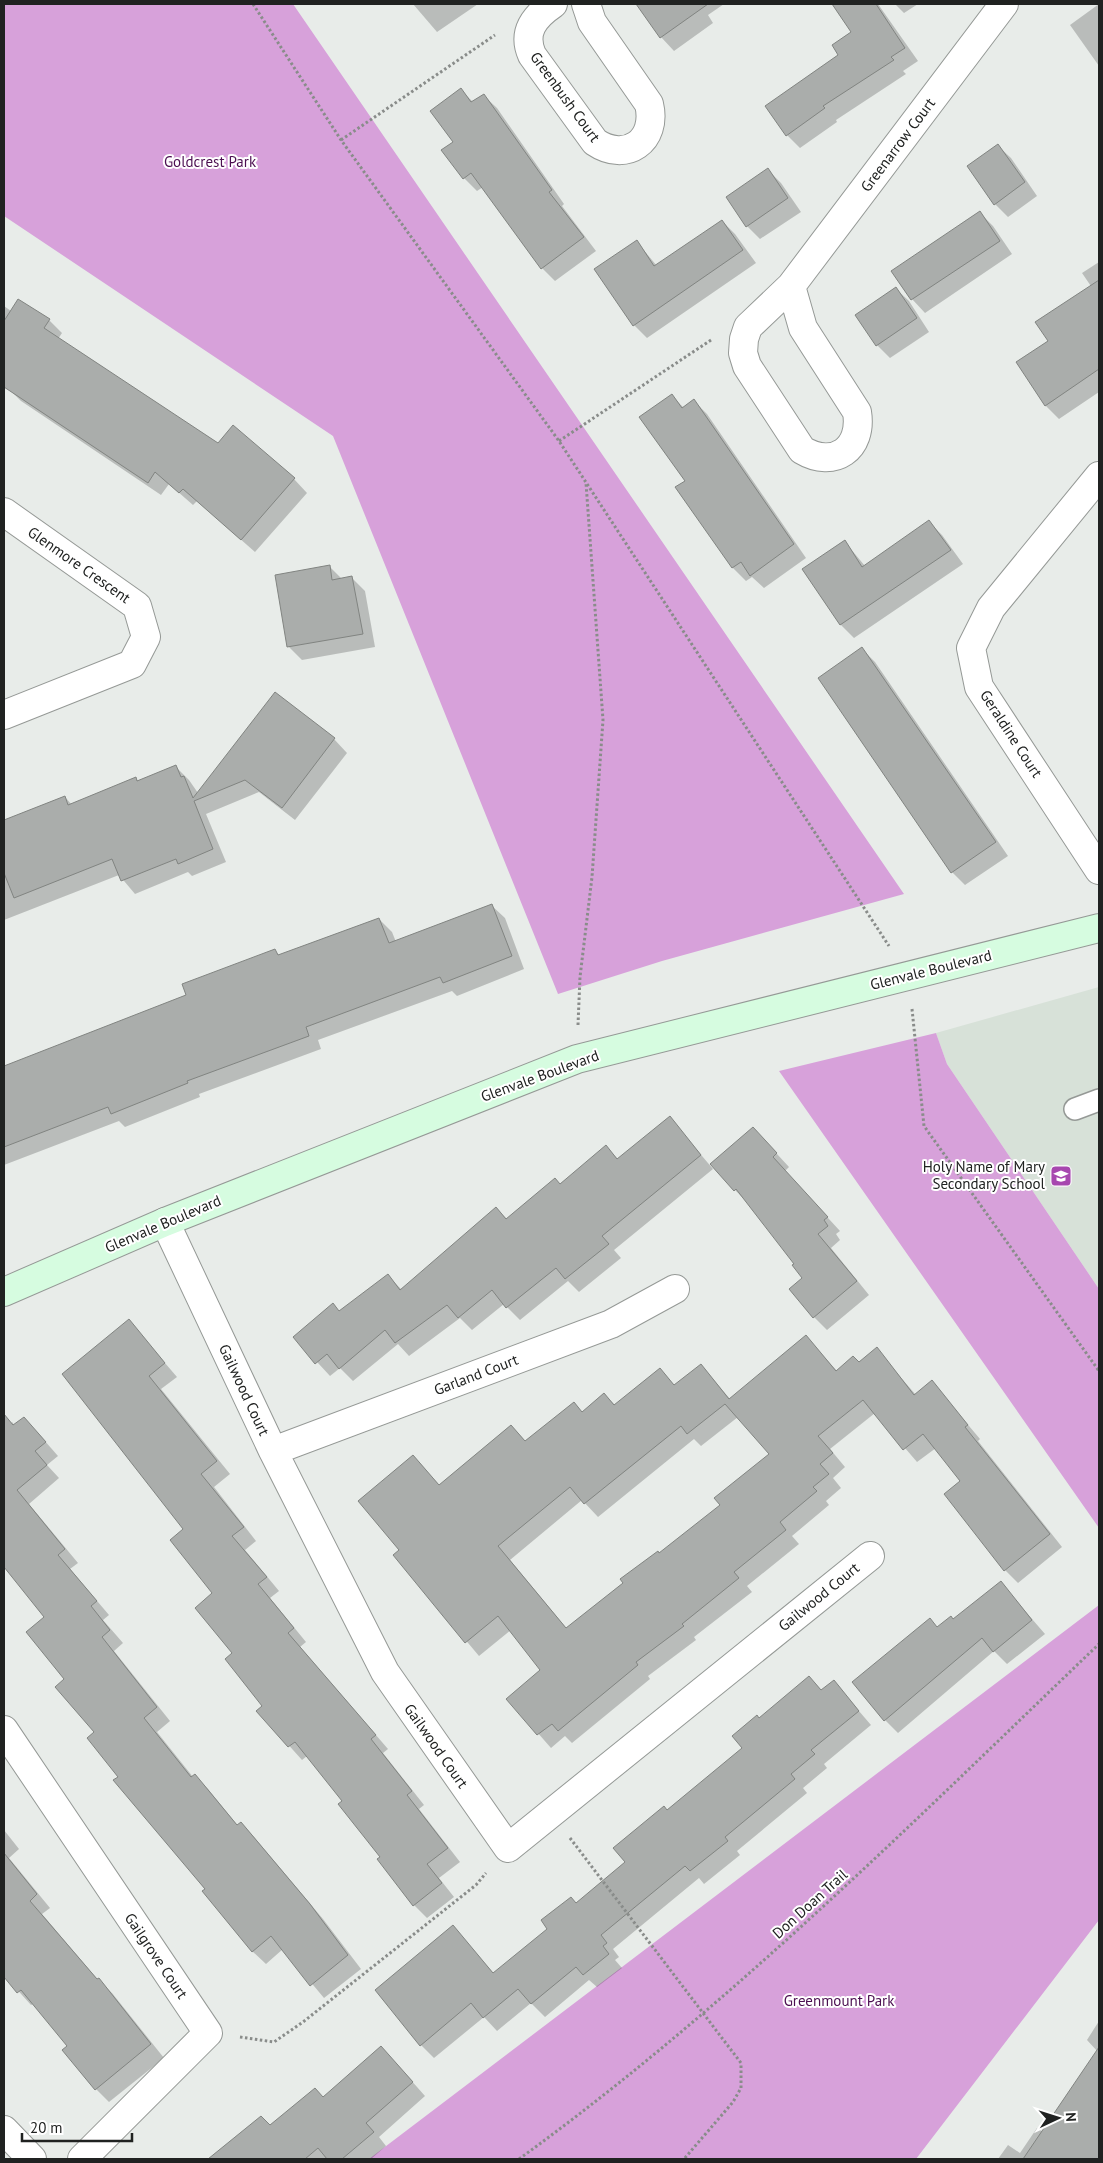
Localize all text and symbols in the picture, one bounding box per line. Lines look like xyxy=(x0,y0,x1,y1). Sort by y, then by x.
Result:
street label: Greenbush Court xyxy=(526,48,605,146)
street label: Greenarrow Court xyxy=(856,94,939,195)
park label: Goldcrest Park xyxy=(164,152,257,171)
street label: Glenmore Crescent xyxy=(24,522,134,607)
street label: Geraldine Court xyxy=(976,686,1047,781)
street label: Glenvale Boulevard xyxy=(868,945,994,994)
street label: Glenvale Boulevard xyxy=(478,1045,602,1106)
place label: Holy Name of Mary Secondary School xyxy=(923,1157,1046,1193)
school or university icon: Holy Name of Mary Secondary School xyxy=(1049,1164,1073,1188)
street label: Glenvale Boulevard xyxy=(102,1190,224,1257)
street label: Gailwood Court xyxy=(215,1341,274,1439)
street label: Garland Court xyxy=(431,1350,521,1399)
street label: Gailwood Court xyxy=(774,1558,863,1635)
street label: Gailwood Court xyxy=(400,1700,473,1792)
street label: Don Doan Trail xyxy=(768,1864,852,1942)
street label: Gailgrove Court xyxy=(121,1909,192,2002)
park label: Greenmount Park xyxy=(784,1991,895,2010)
north arrow xyxy=(1033,2093,1083,2143)
scale bar xyxy=(22,2110,132,2142)
text: N xyxy=(1062,2112,1080,2122)
text: 20 m xyxy=(30,2118,63,2137)

